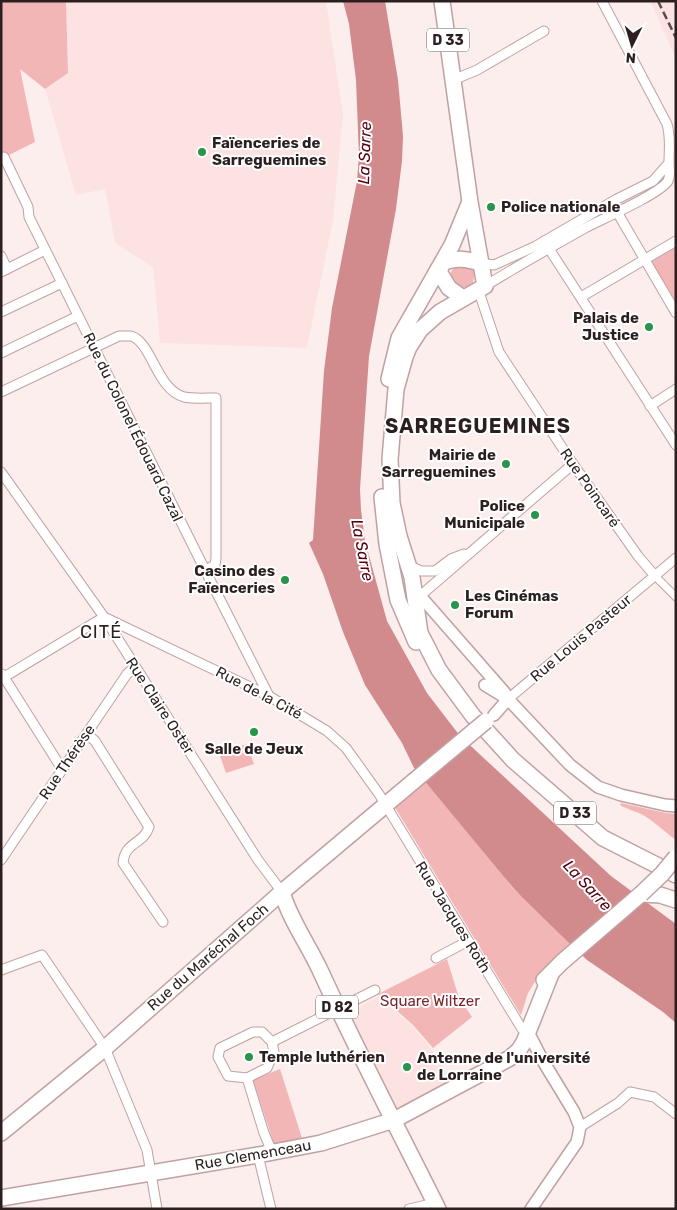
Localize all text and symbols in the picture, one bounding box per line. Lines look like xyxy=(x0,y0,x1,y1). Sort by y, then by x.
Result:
north arrow xyxy=(607,20,657,70)
road number: D 33 xyxy=(427,28,469,52)
text: N xyxy=(625,49,637,66)
water label: La Sarre xyxy=(354,121,375,185)
place label: Faïenceries de Sarreguemines xyxy=(212,134,326,169)
marker: Faïenceries de Sarreguemines xyxy=(196,146,208,158)
place label: Police nationale xyxy=(501,198,620,216)
marker: Police nationale xyxy=(485,201,497,213)
place label: Palais de Justice xyxy=(573,309,639,344)
marker: Palais de Justice xyxy=(643,321,655,333)
street label: Rue du Colonel Édouard Cazal xyxy=(79,330,187,524)
district label: SARREGUEMINES xyxy=(385,414,571,438)
street label: Rue Poincaré xyxy=(556,445,624,531)
place label: Mairie de Sarreguemines xyxy=(382,446,496,481)
marker: Mairie de Sarreguemines xyxy=(500,458,512,470)
place label: Police Municipale xyxy=(444,497,525,532)
marker: Police Municipale xyxy=(529,509,541,521)
water label: La Sarre xyxy=(347,518,378,583)
place label: Casino des Faïenceries xyxy=(188,562,275,597)
marker: Casino des Faïenceries xyxy=(279,574,291,586)
place label: Les Cinémas Forum xyxy=(465,587,559,622)
street label: Rue Louis Pasteur xyxy=(527,590,635,685)
marker: Les Cinémas Forum xyxy=(449,599,461,611)
district label: CITÉ xyxy=(80,621,122,643)
street label: Rue Claire Oster xyxy=(122,654,198,758)
street label: Rue de la Cité xyxy=(213,663,305,723)
street label: Rue Thérèse xyxy=(35,721,99,803)
marker: Salle de Jeux xyxy=(248,726,260,738)
place label: Salle de Jeux xyxy=(205,740,303,758)
road number: D 33 xyxy=(554,801,596,824)
water label: La Sarre xyxy=(559,856,616,915)
street label: Rue Jacques Roth xyxy=(411,858,495,976)
street label: Rue du Maréchal Foch xyxy=(144,900,272,1014)
park label: Square Wiltzer xyxy=(380,992,480,1010)
road number: D 82 xyxy=(316,996,358,1019)
place label: Temple luthérien xyxy=(259,1048,385,1066)
place label: Antenne de l'université de Lorraine xyxy=(417,1049,591,1084)
marker: Temple luthérien xyxy=(243,1051,255,1063)
marker: Antenne de l'université de Lorraine xyxy=(401,1061,413,1073)
street label: Rue Clemenceau xyxy=(193,1136,313,1174)

